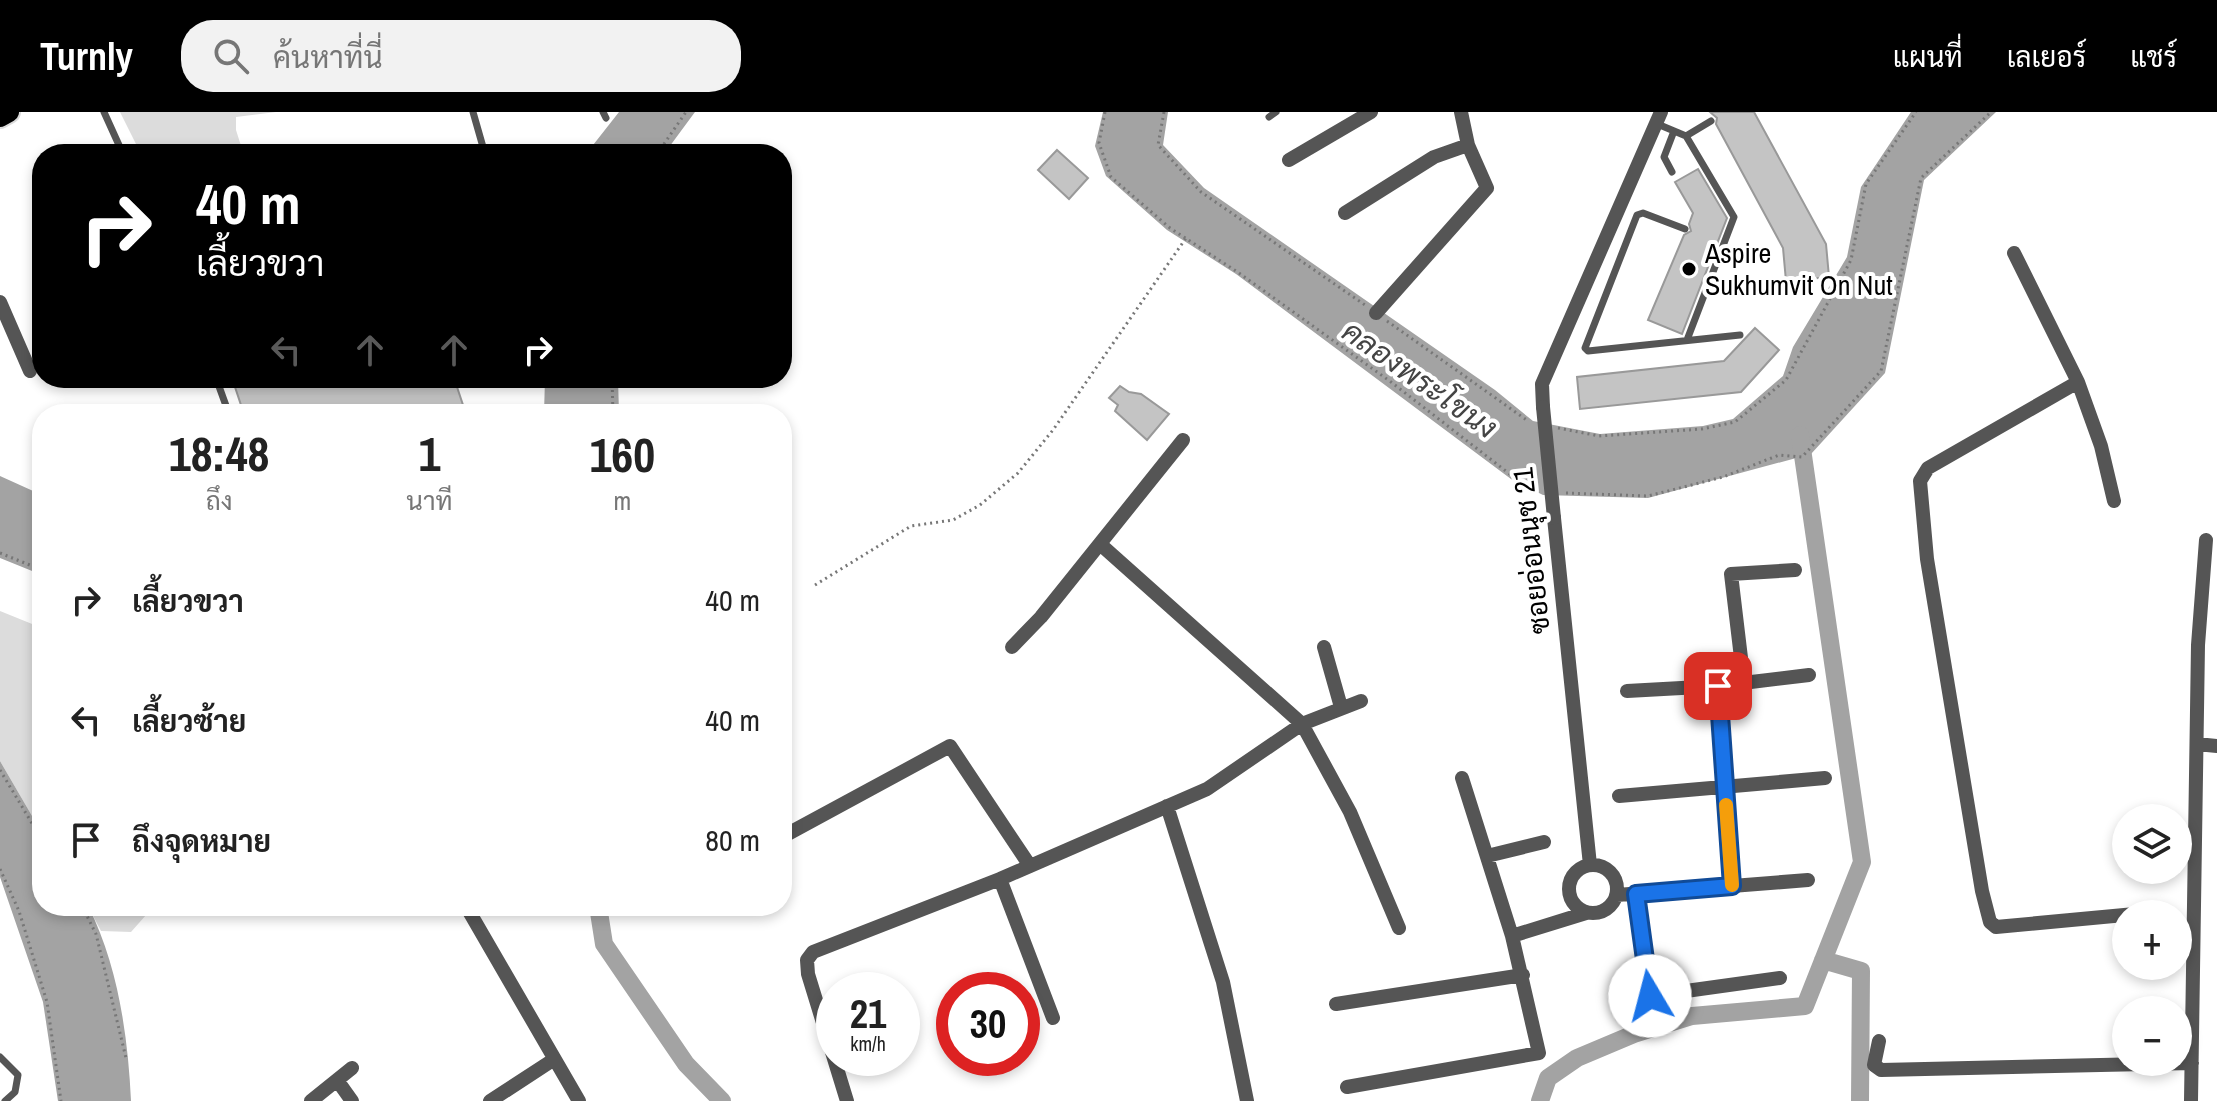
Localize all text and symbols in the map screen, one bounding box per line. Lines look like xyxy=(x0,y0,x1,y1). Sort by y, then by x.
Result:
search box xyxy=(181,20,741,92)
text: Turnly xyxy=(40,31,133,82)
icon: search xyxy=(209,34,253,78)
text: ค้นหาที่นี่ xyxy=(273,37,383,77)
text: แผนที่ xyxy=(1893,38,1963,76)
text: เลเยอร์ xyxy=(2007,38,2086,76)
text: แชร์ xyxy=(2130,38,2177,76)
text: 40 m xyxy=(196,166,301,241)
icon: right xyxy=(64,176,168,280)
place label: Aspire Sukhumvit On Nut xyxy=(1704,234,1893,304)
text: เลี้ยวขวา xyxy=(196,239,324,287)
marker: Aspire Sukhumvit On Nut xyxy=(1680,260,1698,278)
water label: คลองพระโขนง xyxy=(1334,311,1506,447)
icon: left xyxy=(264,328,308,372)
icon: ahead xyxy=(348,328,392,372)
icon: ahead xyxy=(432,328,476,372)
icon: right xyxy=(516,328,560,372)
text: 18:48 xyxy=(169,421,270,486)
text: 1 xyxy=(419,421,440,486)
text: 160 xyxy=(589,422,655,487)
street label: ซอยอ่อนนุช 21 xyxy=(1503,466,1560,636)
text: ถึง xyxy=(206,483,233,518)
text: นาที xyxy=(406,483,453,518)
text: m xyxy=(613,483,631,518)
icon: right xyxy=(64,578,108,622)
text: 40 m xyxy=(705,580,760,620)
text: เลี้ยวขวา xyxy=(132,581,244,621)
pin xyxy=(1684,652,1752,720)
icon: arrive xyxy=(1696,664,1740,708)
icon: left xyxy=(64,698,108,742)
text: 40 m xyxy=(705,700,760,740)
text: เลี้ยวซ้าย xyxy=(132,701,246,741)
map controls xyxy=(2112,804,2192,1076)
button: layers xyxy=(2112,804,2192,884)
icon: arrive xyxy=(64,818,108,862)
text: 80 m xyxy=(705,820,760,860)
text: ถึงจุดหมาย xyxy=(132,821,271,861)
button: + xyxy=(2112,900,2192,980)
position arrow xyxy=(1608,954,1692,1038)
speed limit sign: 30 xyxy=(936,972,1040,1076)
text: 21 xyxy=(850,987,886,1040)
button: − xyxy=(2112,996,2192,1076)
text: km/h xyxy=(850,1030,886,1057)

